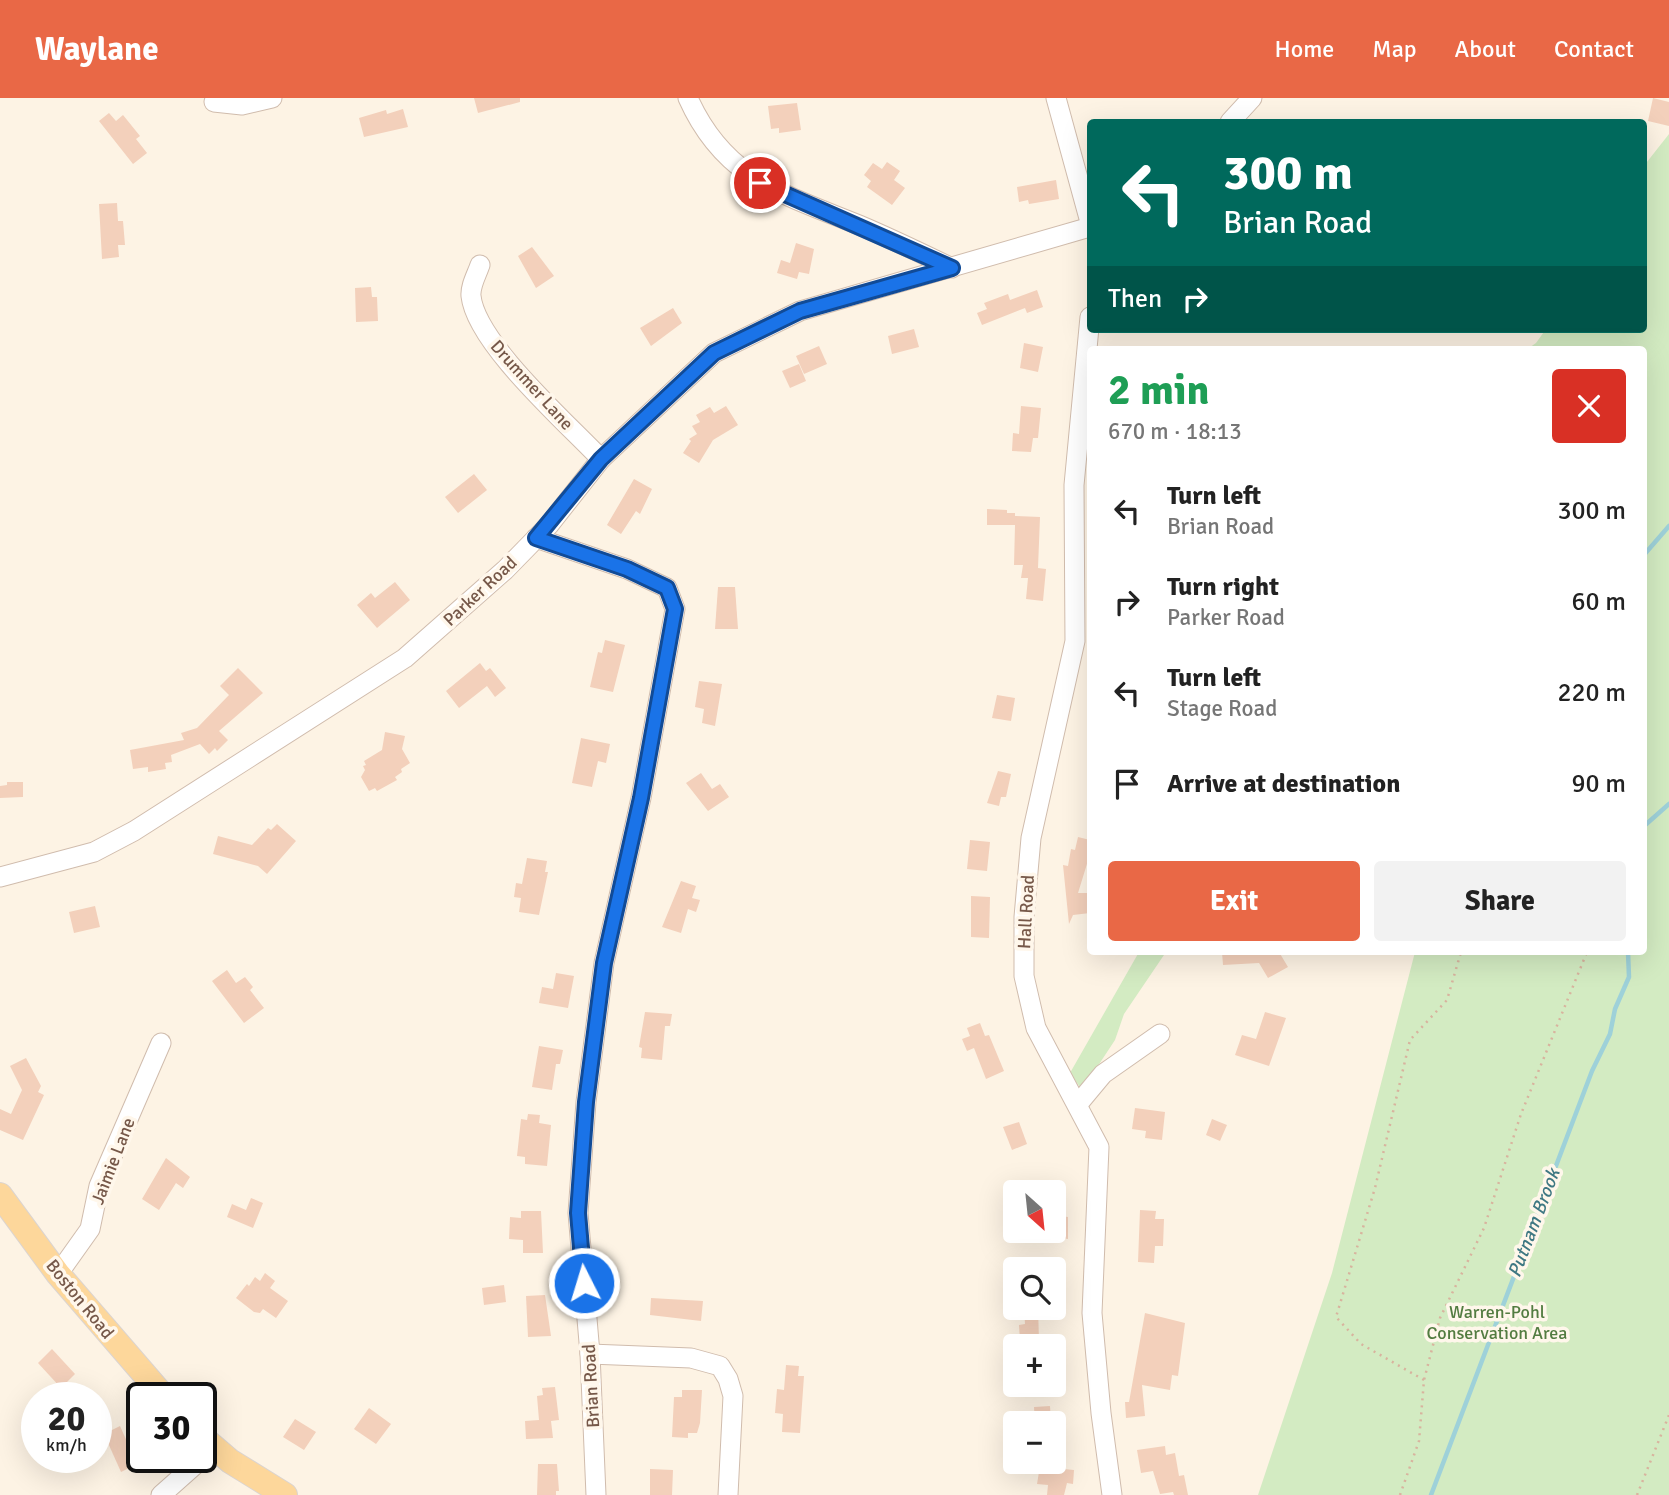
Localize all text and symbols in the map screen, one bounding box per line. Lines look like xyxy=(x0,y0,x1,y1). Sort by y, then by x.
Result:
text: Waylane xyxy=(35,29,159,70)
text: Home xyxy=(1274,34,1334,64)
text: Map xyxy=(1372,34,1417,64)
text: About xyxy=(1455,34,1516,64)
text: Contact xyxy=(1554,34,1634,64)
text: 300 m xyxy=(1223,143,1353,203)
icon: left xyxy=(1108,147,1199,238)
pin xyxy=(730,153,790,213)
icon: arrive xyxy=(741,164,779,202)
text: Brian Road xyxy=(1223,203,1372,242)
icon: right xyxy=(1176,280,1214,318)
text: Then xyxy=(1108,283,1162,315)
street label: Drummer Lane xyxy=(486,335,578,435)
text: 2 min xyxy=(1108,365,1209,416)
button: close xyxy=(1552,369,1626,443)
text: 670 m · 18:13 xyxy=(1108,417,1242,446)
text: Turn left xyxy=(1167,480,1261,512)
icon: left xyxy=(1108,492,1146,530)
text: 300 m xyxy=(1557,495,1626,527)
text: Brian Road xyxy=(1167,512,1274,541)
street label: Parker Road xyxy=(439,551,521,631)
text: Turn right xyxy=(1167,571,1279,603)
icon: right xyxy=(1108,583,1146,621)
text: 60 m xyxy=(1571,586,1626,618)
text: Parker Road xyxy=(1167,603,1285,632)
text: Turn left xyxy=(1167,662,1261,694)
icon: left xyxy=(1108,674,1146,712)
text: 220 m xyxy=(1557,677,1626,709)
text: Stage Road xyxy=(1167,694,1277,723)
icon: arrive xyxy=(1108,765,1146,803)
text: Arrive at destination xyxy=(1167,768,1400,800)
text: 90 m xyxy=(1571,768,1626,800)
button: Exit xyxy=(1108,861,1360,941)
button: Share xyxy=(1374,861,1626,941)
street label: Hall Road xyxy=(1013,874,1039,950)
street label: Jaimie Lane xyxy=(86,1115,140,1207)
water label: Putnam Brook xyxy=(1502,1164,1566,1281)
north arrow xyxy=(1003,1180,1066,1242)
map controls xyxy=(1003,1180,1066,1474)
position arrow xyxy=(547,1246,621,1320)
street label: Boston Road xyxy=(41,1255,119,1343)
button: search xyxy=(1003,1257,1066,1320)
park label: Warren-Pohl Conservation Area xyxy=(1427,1301,1567,1344)
button: + xyxy=(1003,1334,1066,1397)
street label: Brian Road xyxy=(578,1344,604,1428)
speed limit sign: 30 xyxy=(126,1382,217,1473)
text: 20 xyxy=(48,1397,85,1440)
button: − xyxy=(1003,1411,1066,1474)
text: km/h xyxy=(46,1434,87,1456)

